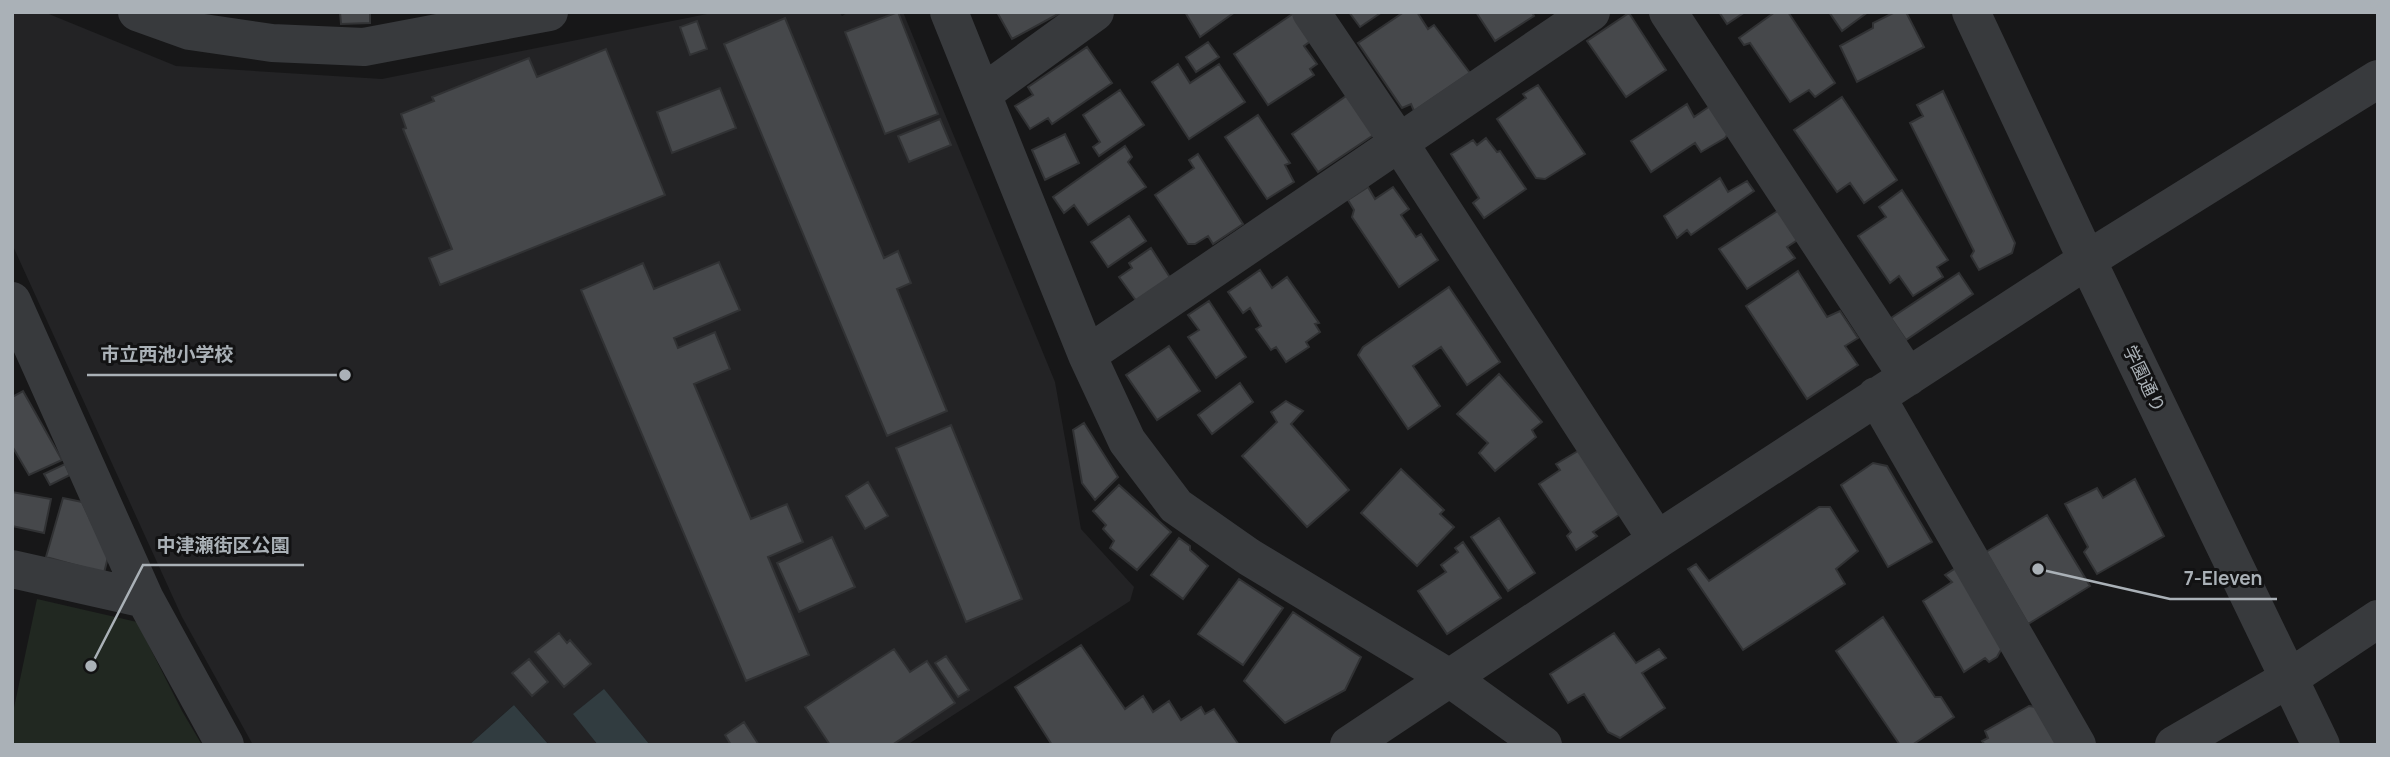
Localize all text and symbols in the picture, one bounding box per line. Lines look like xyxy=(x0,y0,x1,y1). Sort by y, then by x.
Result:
callout: 市立西池小学校 xyxy=(87,335,248,375)
text: 市立西池小学校 xyxy=(100,341,234,367)
street label: 学園通り xyxy=(2118,341,2171,416)
callout: 中津瀬街区公園 xyxy=(143,525,304,565)
text: 中津瀬街区公園 xyxy=(156,532,290,558)
callout: 7-Eleven xyxy=(2170,559,2277,599)
text: 7-Eleven xyxy=(2184,565,2262,591)

